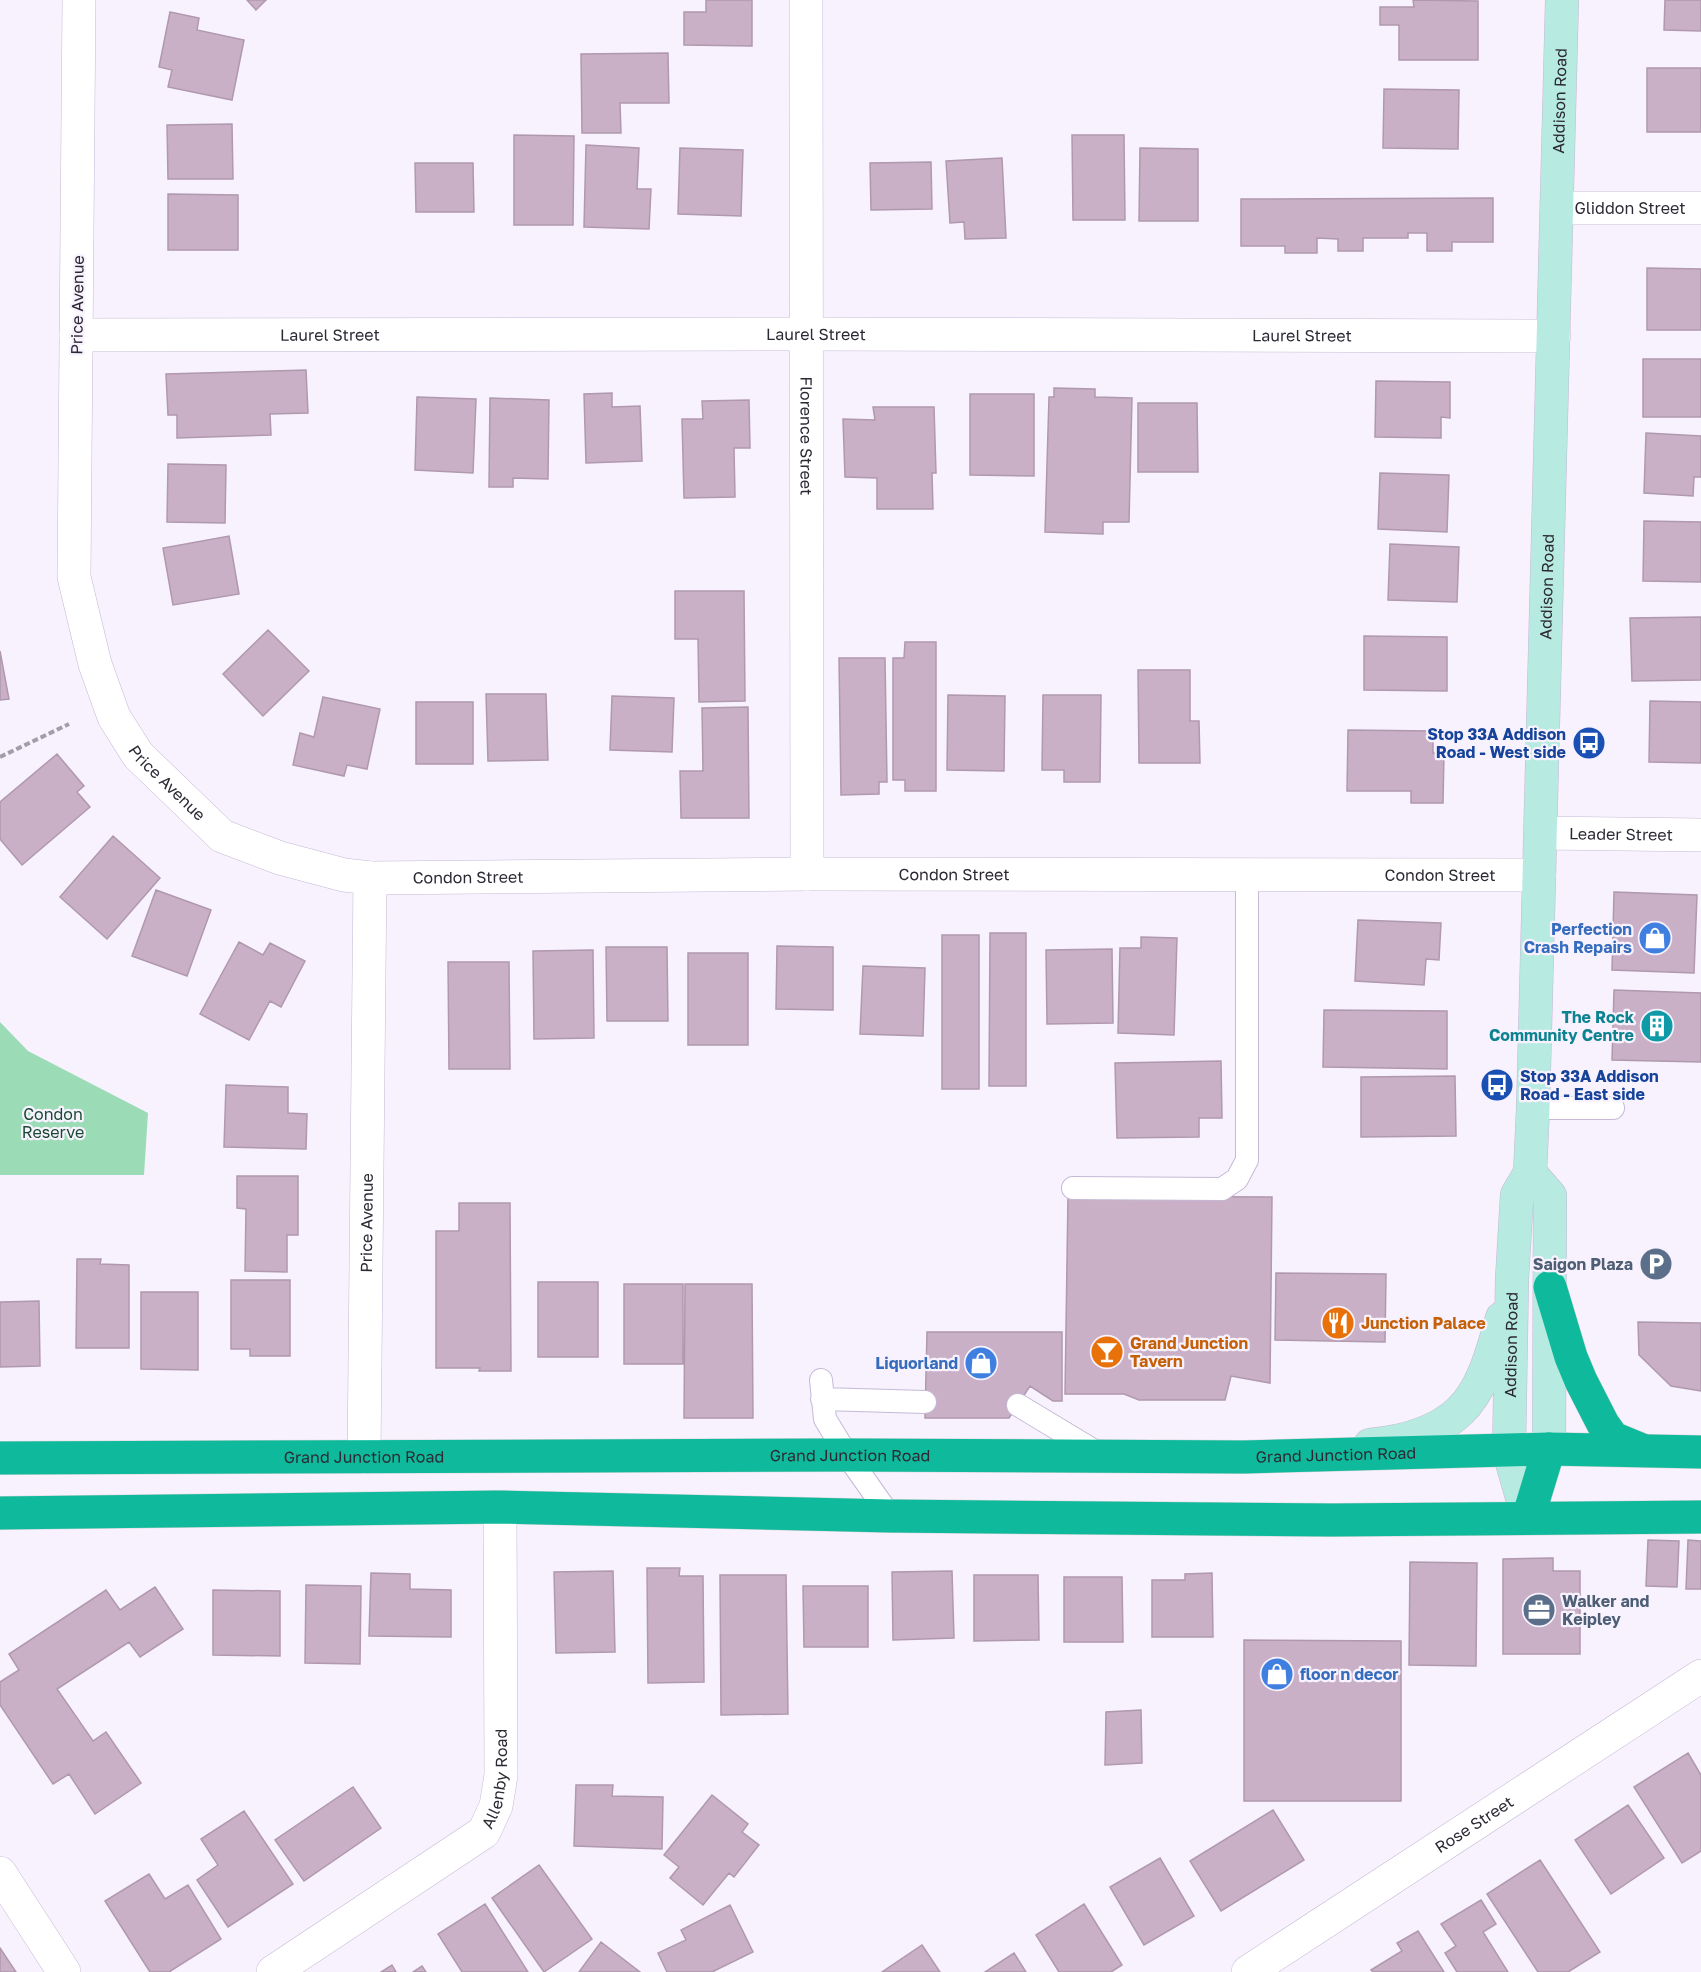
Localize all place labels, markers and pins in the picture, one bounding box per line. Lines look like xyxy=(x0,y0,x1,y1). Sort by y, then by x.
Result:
place label: Stop 33A Addison Road - West side xyxy=(1427,724,1566,762)
bus stop icon: Stop 33A Addison Road - West side xyxy=(1571,725,1607,761)
place label: Perfection Crash Repairs xyxy=(1524,919,1632,957)
shop icon: Perfection Crash Repairs xyxy=(1637,920,1673,956)
place label: The Rock Community Centre xyxy=(1489,1007,1635,1045)
building icon: The Rock Community Centre xyxy=(1639,1008,1675,1044)
place label: Stop 33A Addison Road - East side xyxy=(1520,1066,1659,1104)
bus stop icon: Stop 33A Addison Road - East side xyxy=(1479,1067,1515,1103)
parking icon: Saigon Plaza xyxy=(1638,1246,1674,1282)
place label: Saigon Plaza xyxy=(1533,1254,1633,1274)
restaurant icon: Junction Palace xyxy=(1320,1305,1356,1341)
place label: Junction Palace xyxy=(1361,1313,1486,1333)
place label: Grand Junction Tavern xyxy=(1130,1333,1248,1371)
bar icon: Grand Junction Tavern xyxy=(1089,1334,1125,1370)
shop icon: Liquorland xyxy=(963,1345,999,1381)
place label: Liquorland xyxy=(875,1353,958,1373)
place label: Walker and Keipley xyxy=(1562,1591,1649,1629)
office icon: Walker and Keipley xyxy=(1521,1592,1557,1628)
shop icon: floor n decor xyxy=(1259,1656,1295,1692)
place label: floor n decor xyxy=(1300,1664,1399,1684)

